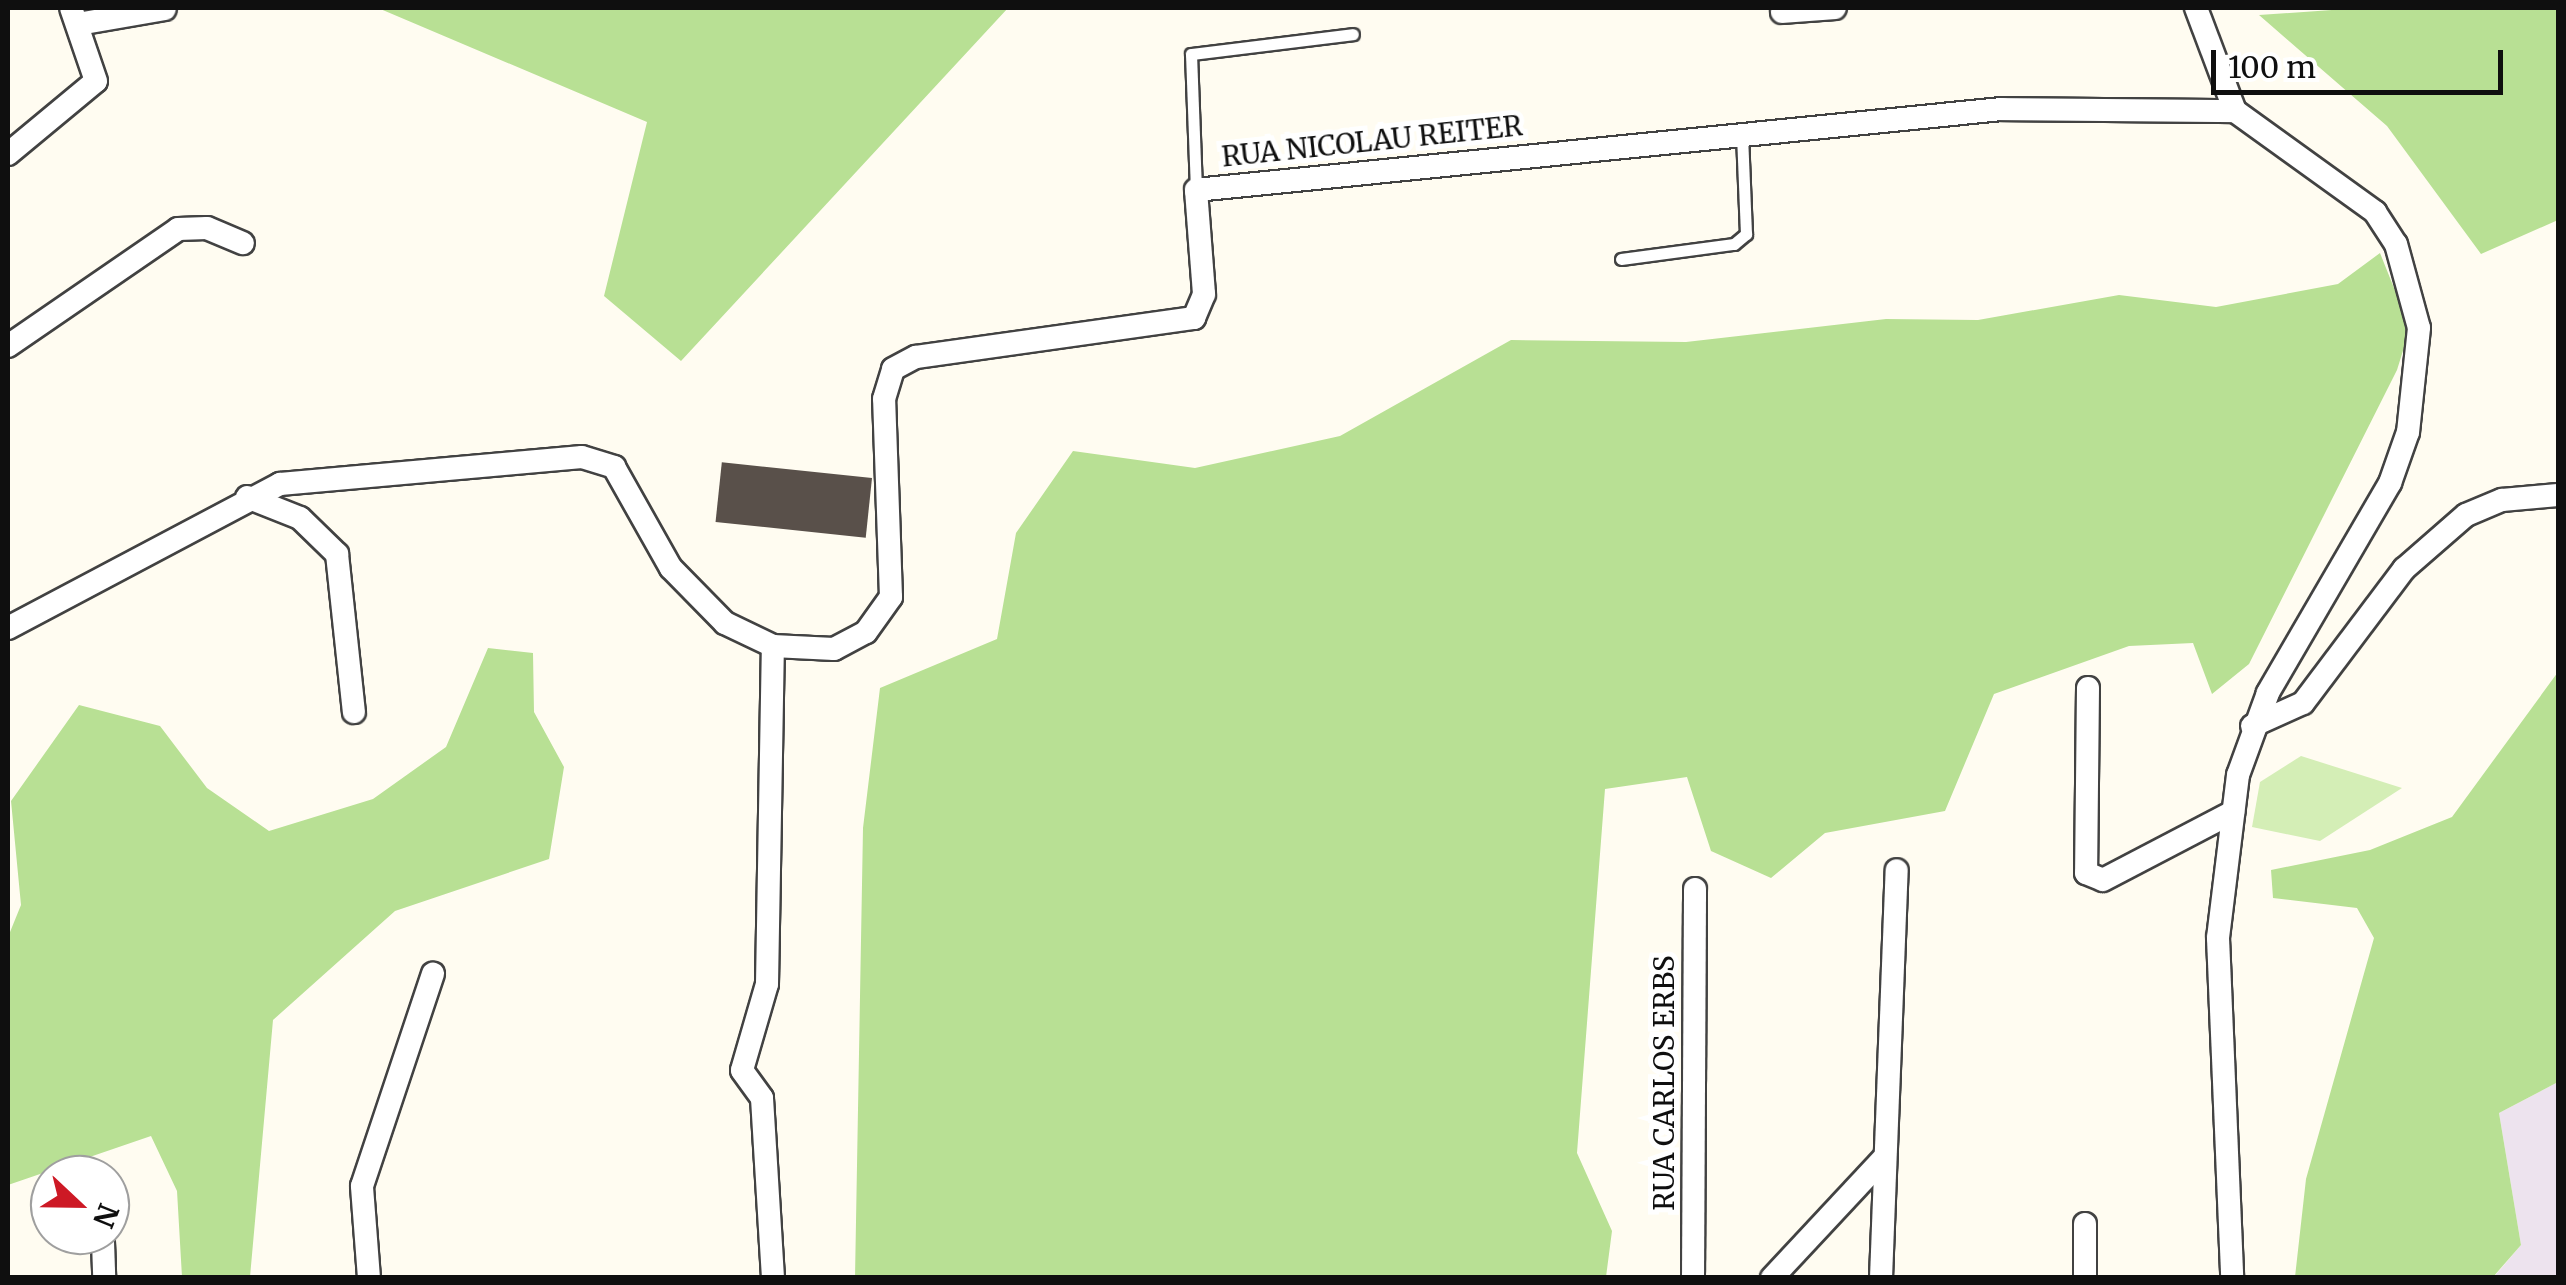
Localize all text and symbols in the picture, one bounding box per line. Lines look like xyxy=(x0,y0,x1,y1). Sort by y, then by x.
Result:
scale bar xyxy=(2216,30,2508,92)
text: 100 m xyxy=(2228,48,2316,86)
street label: RUA NICOLAU REITER xyxy=(1220,108,1524,174)
street label: RUA CARLOS ERBS xyxy=(1647,955,1681,1211)
north arrow xyxy=(30,1155,130,1255)
text: N xyxy=(85,1198,127,1232)

